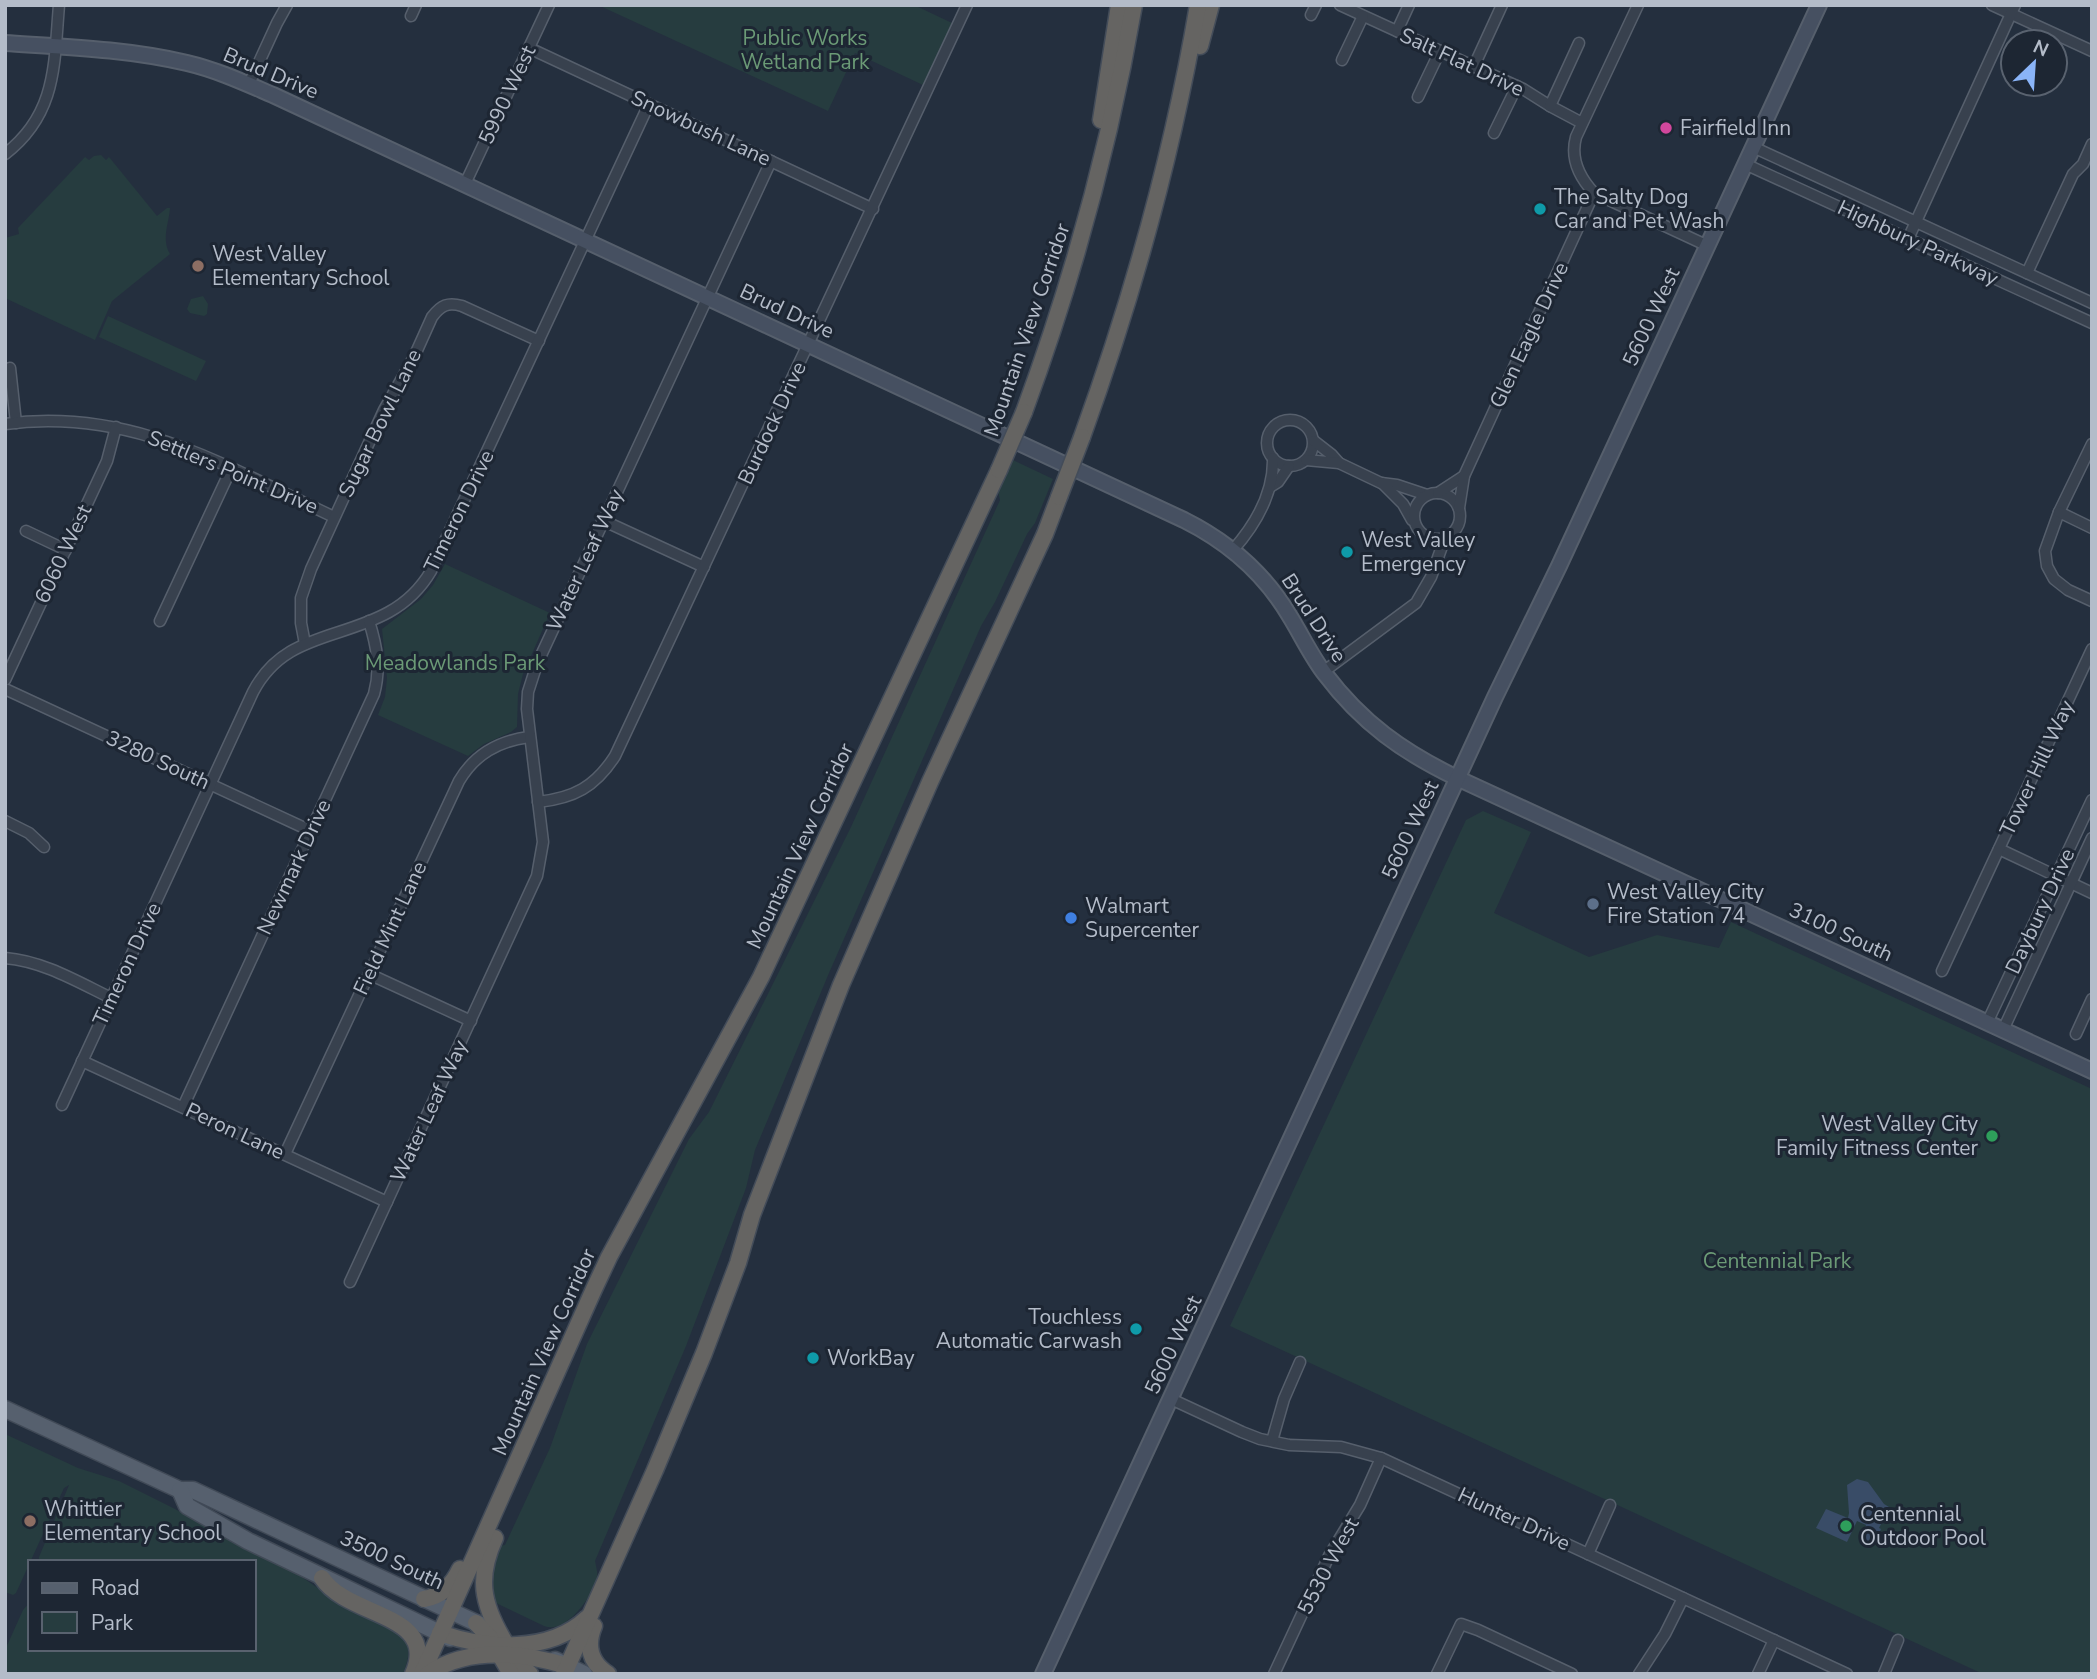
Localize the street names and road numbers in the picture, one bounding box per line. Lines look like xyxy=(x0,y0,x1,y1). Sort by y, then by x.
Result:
street label: Salt Flat Drive xyxy=(1395,21,1529,103)
street label: Brud Drive xyxy=(219,40,323,106)
street label: 5990 West xyxy=(472,40,542,149)
street label: Snowbush Lane xyxy=(627,83,775,173)
street label: Highbury Parkway xyxy=(1833,193,2003,293)
street label: Mountain View Corridor xyxy=(977,219,1077,440)
street label: Glen Eagle Drive xyxy=(1483,258,1575,412)
street label: 5600 West xyxy=(1616,262,1686,371)
street label: Brud Drive xyxy=(735,277,839,345)
street label: Sugar Bowl Lane xyxy=(332,344,428,502)
street label: Burdock Drive xyxy=(731,357,813,489)
street label: Settlers Point Drive xyxy=(144,423,322,521)
street label: Timeron Drive xyxy=(417,445,501,577)
street label: Water Leaf Way xyxy=(540,484,630,636)
street label: 6060 West xyxy=(28,499,98,608)
street label: Brud Drive xyxy=(1275,568,1353,668)
street label: Tower Hill Way xyxy=(1993,695,2081,840)
street label: 3280 South xyxy=(102,724,214,796)
street label: Mountain View Corridor xyxy=(740,738,860,953)
street label: 5600 West xyxy=(1375,775,1445,884)
street label: Newmark Drive xyxy=(250,795,338,939)
street label: Daybury Drive xyxy=(1999,844,2081,978)
street label: Field Mint Lane xyxy=(347,857,433,999)
street label: 3100 South xyxy=(1785,896,1897,968)
street label: Timeron Drive xyxy=(86,898,168,1030)
street label: Water Leaf Way xyxy=(384,1035,474,1187)
street label: Peron Lane xyxy=(181,1096,289,1166)
street label: Mountain View Corridor xyxy=(486,1244,603,1460)
street label: 5600 West xyxy=(1138,1290,1208,1399)
street label: Hunter Drive xyxy=(1453,1481,1575,1557)
street label: 5530 West xyxy=(1291,1512,1366,1619)
street label: 3500 South xyxy=(336,1524,448,1596)

